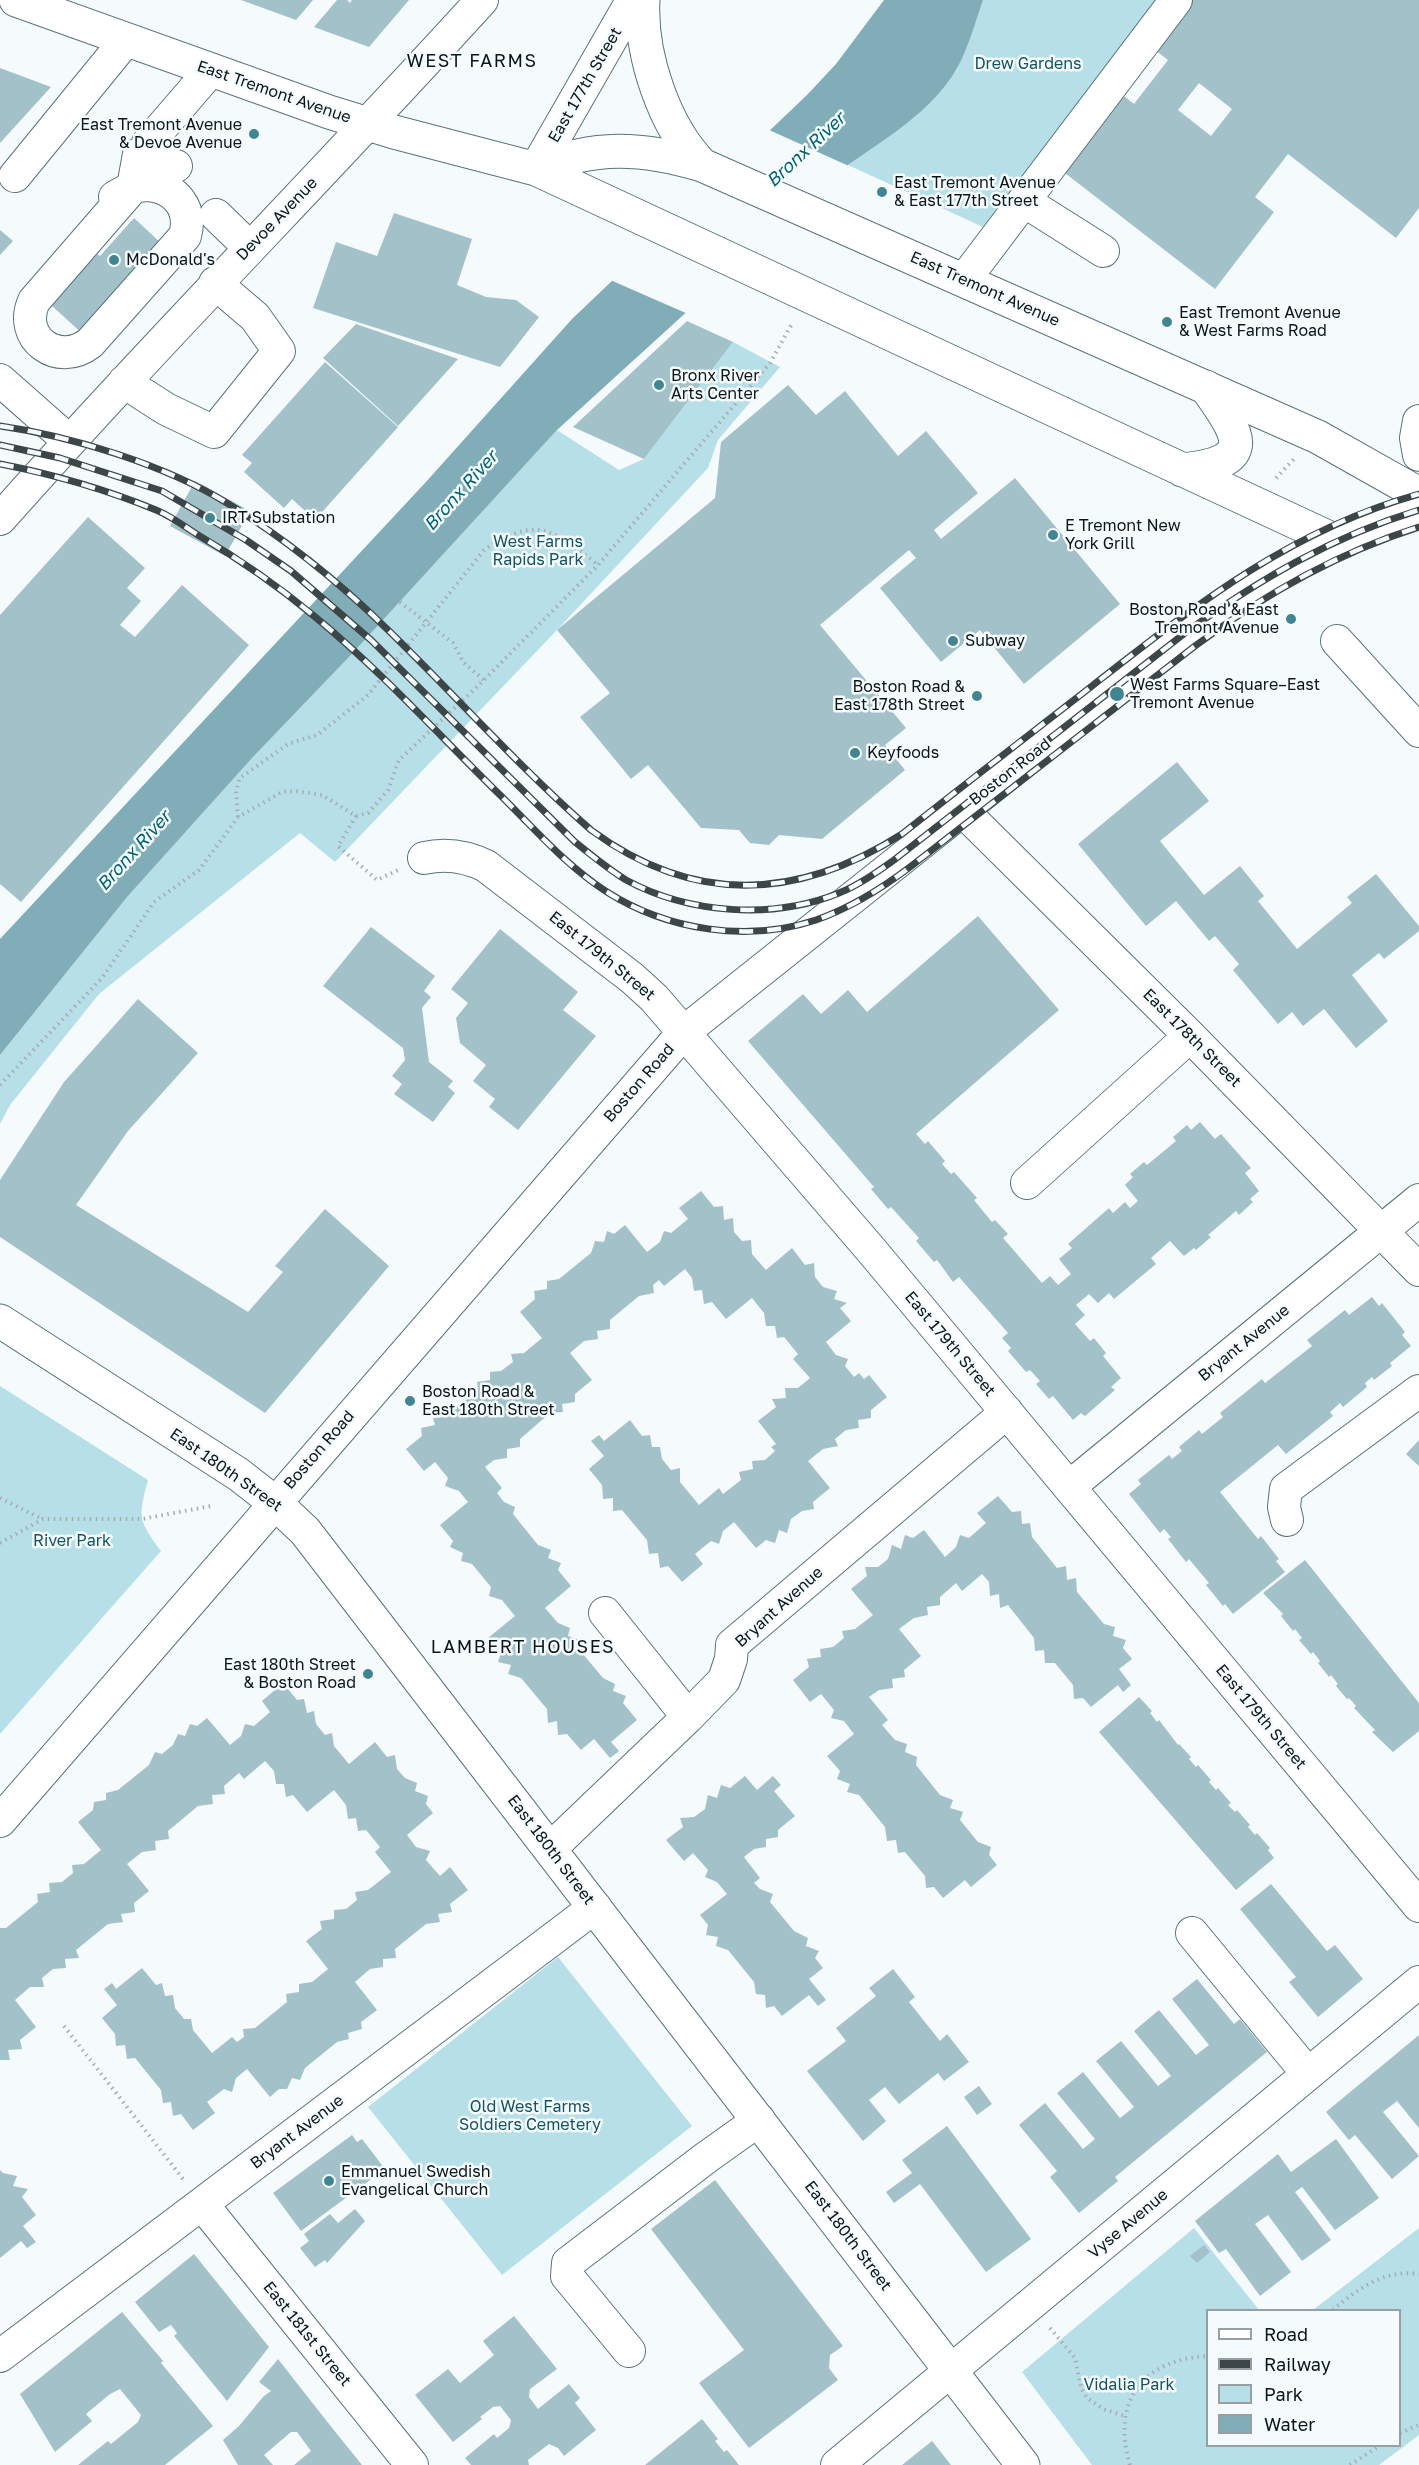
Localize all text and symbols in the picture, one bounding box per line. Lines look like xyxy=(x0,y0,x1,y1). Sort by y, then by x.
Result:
street label: East 177th Street xyxy=(544,24,626,146)
district label: WEST FARMS xyxy=(406,50,538,72)
park label: Drew Gardens xyxy=(974,54,1082,74)
street label: East Tremont Avenue xyxy=(194,57,354,127)
water label: Bronx River xyxy=(762,108,850,192)
place label: East Tremont Avenue & Devoe Avenue xyxy=(80,115,242,153)
marker: East Tremont Avenue & Devoe Avenue xyxy=(247,127,261,141)
street label: Devoe Avenue xyxy=(233,173,321,265)
place label: East Tremont Avenue & East 177th Street xyxy=(894,173,1056,211)
marker: East Tremont Avenue & East 177th Street xyxy=(875,185,889,199)
street label: East Tremont Avenue xyxy=(907,247,1063,331)
place label: McDonald's xyxy=(126,250,215,270)
marker: McDonald's xyxy=(107,253,121,267)
place label: East Tremont Avenue & West Farms Road xyxy=(1179,303,1341,341)
marker: East Tremont Avenue & West Farms Road xyxy=(1160,315,1174,329)
place label: Bronx River Arts Center xyxy=(671,366,759,404)
marker: Bronx River Arts Center xyxy=(652,378,666,392)
water label: Bronx River xyxy=(420,447,502,535)
place label: IRT Substation xyxy=(222,508,335,528)
marker: IRT Substation xyxy=(203,511,217,525)
place label: E Tremont New York Grill xyxy=(1065,516,1181,554)
marker: E Tremont New York Grill xyxy=(1046,528,1060,542)
park label: West Farms Rapids Park xyxy=(493,532,583,570)
place label: Boston Road & East Tremont Avenue xyxy=(1129,600,1279,638)
marker: Boston Road & East Tremont Avenue xyxy=(1284,612,1298,626)
place label: Subway xyxy=(965,631,1025,651)
marker: Subway xyxy=(946,634,960,648)
place label: West Farms Square–East Tremont Avenue xyxy=(1130,675,1320,713)
place label: Boston Road & East 178th Street xyxy=(834,677,965,715)
marker: West Farms Square–East Tremont Avenue xyxy=(1108,685,1126,703)
marker: Boston Road & East 178th Street xyxy=(970,689,984,703)
street label: Boston Road xyxy=(966,734,1054,810)
place label: Keyfoods xyxy=(867,743,939,763)
marker: Keyfoods xyxy=(848,746,862,760)
water label: Bronx River xyxy=(93,807,175,895)
street label: East 179th Street xyxy=(545,907,659,1005)
street label: East 178th Street xyxy=(1139,985,1245,1091)
street label: Boston Road xyxy=(600,1040,678,1126)
street label: East 179th Street xyxy=(901,1288,999,1400)
street label: Bryant Avenue xyxy=(1195,1300,1293,1386)
place label: Boston Road & East 180th Street xyxy=(422,1382,555,1420)
marker: Boston Road & East 180th Street xyxy=(403,1394,417,1408)
street label: Boston Road xyxy=(280,1407,358,1493)
street label: East 180th Street xyxy=(166,1424,286,1516)
park label: River Park xyxy=(33,1531,111,1551)
street label: Bryant Avenue xyxy=(731,1563,827,1651)
district label: LAMBERT HOUSES xyxy=(431,1636,615,1658)
place label: East 180th Street & Boston Road xyxy=(223,1655,356,1693)
street label: East 179th Street xyxy=(1212,1661,1310,1773)
marker: East 180th Street & Boston Road xyxy=(361,1667,375,1681)
street label: East 180th Street xyxy=(503,1791,599,1909)
street label: Bryant Avenue xyxy=(247,2091,347,2173)
park label: Old West Farms Soldiers Cemetery xyxy=(459,2097,601,2135)
place label: Emmanuel Swedish Evangelical Church xyxy=(341,2162,491,2200)
marker: Emmanuel Swedish Evangelical Church xyxy=(322,2174,336,2188)
street label: East 180th Street xyxy=(800,2177,896,2295)
street label: Vyse Avenue xyxy=(1084,2185,1172,2263)
street label: East 181st Street xyxy=(259,2278,355,2390)
legend xyxy=(1206,2309,1401,2447)
text: Road xyxy=(1264,2323,1308,2345)
text: Railway xyxy=(1264,2353,1331,2375)
park label: Vidalia Park xyxy=(1084,2375,1174,2395)
text: Park xyxy=(1264,2383,1303,2405)
text: Water xyxy=(1264,2413,1315,2435)

